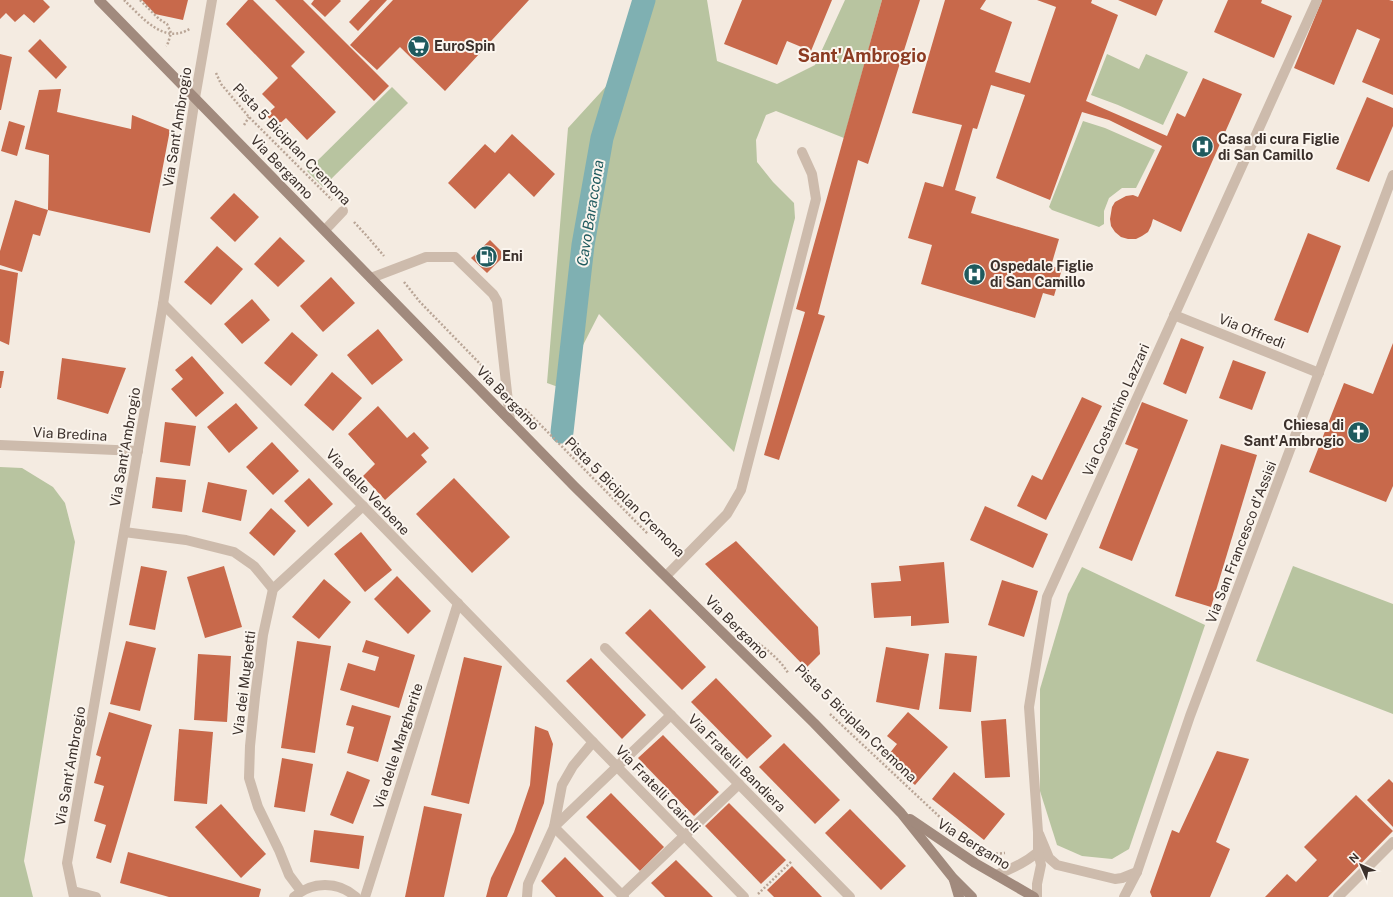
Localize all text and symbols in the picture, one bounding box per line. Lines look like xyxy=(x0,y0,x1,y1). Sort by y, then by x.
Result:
supermarket icon: EuroSpin xyxy=(406,33,432,59)
place label: EuroSpin xyxy=(434,38,495,54)
district label: Sant'Ambrogio xyxy=(797,45,927,66)
street label: Via Sant'Ambrogio xyxy=(160,66,194,188)
street label: Pista 5 Biciplan Cremona xyxy=(230,80,354,208)
place label: Casa di cura Figlie di San Camillo xyxy=(1218,131,1340,163)
street label: Via Bergamo xyxy=(247,132,317,202)
hospital icon: Casa di cura Figlie di San Camillo xyxy=(1190,134,1216,160)
water label: Cavo Baraccona xyxy=(573,159,607,267)
fuel station icon: Eni xyxy=(474,243,500,269)
place label: Eni xyxy=(502,248,523,264)
place label: Ospedale Figlie di San Camillo xyxy=(990,258,1094,290)
hospital icon: Ospedale Figlie di San Camillo xyxy=(962,261,988,287)
street label: Via Offredi xyxy=(1216,310,1288,352)
street label: Via Costantino Lazzari xyxy=(1079,341,1153,479)
street label: Via Bergamo xyxy=(473,363,543,433)
street label: Via Sant'Ambrogio xyxy=(107,386,143,508)
place label: Chiesa di Sant'Ambrogio xyxy=(1244,417,1344,449)
church icon: Chiesa di Sant'Ambrogio xyxy=(1346,420,1372,446)
street label: Via Bredina xyxy=(32,424,108,444)
street label: Pista 5 Biciplan Cremona xyxy=(562,434,688,560)
street label: Via delle Verbene xyxy=(323,446,413,538)
street label: Via San Francesco d'Assisi xyxy=(1203,459,1279,625)
street label: Via Bergamo xyxy=(702,592,772,662)
street label: Via dei Mughetti xyxy=(230,630,258,736)
street label: Pista 5 Biciplan Cremona xyxy=(792,661,920,785)
street label: Via delle Margherite xyxy=(370,681,426,811)
street label: Via Sant'Ambrogio xyxy=(52,705,88,827)
street label: Via Fratelli Bandiera xyxy=(685,711,789,815)
street label: Via Fratelli Cairoli xyxy=(612,742,704,836)
street label: Via Bergamo xyxy=(935,815,1013,873)
north arrow xyxy=(1341,845,1381,885)
text: N xyxy=(1347,851,1361,865)

